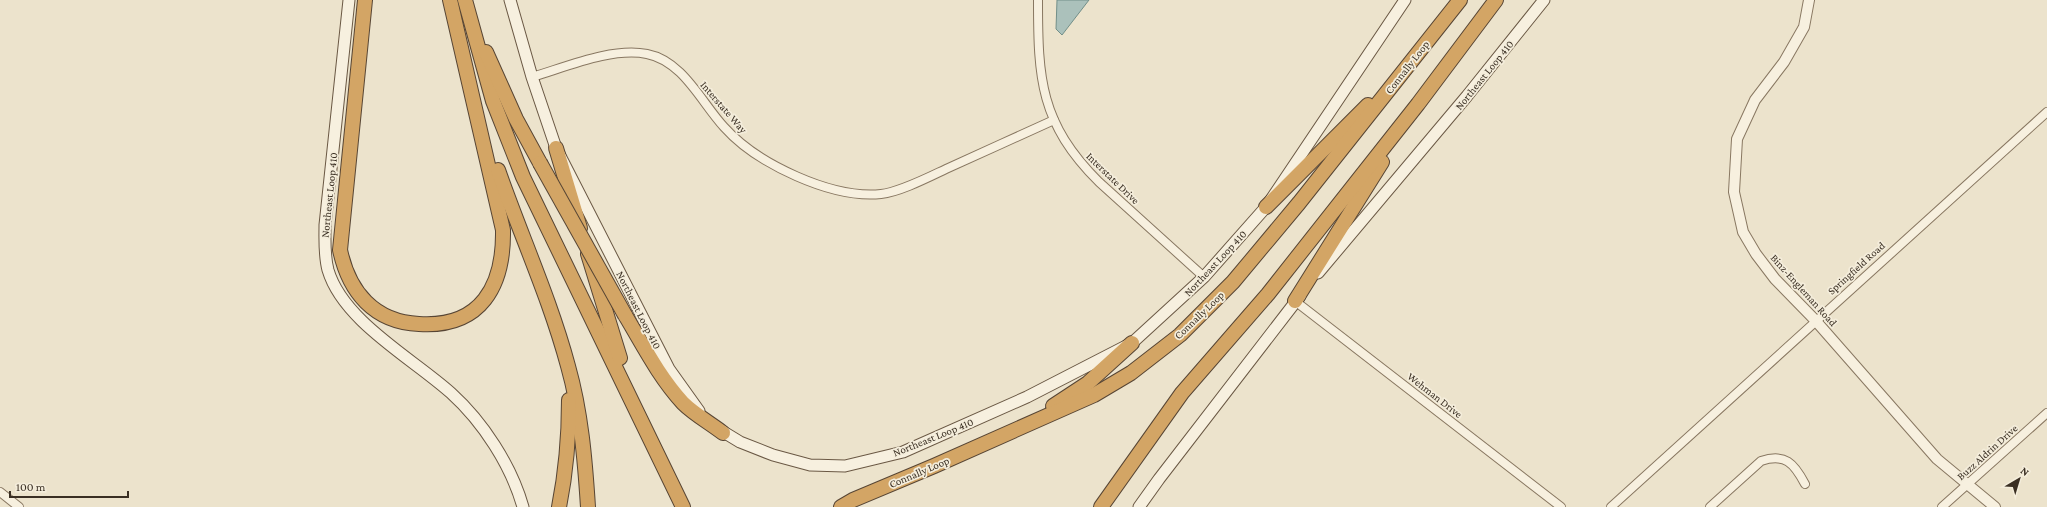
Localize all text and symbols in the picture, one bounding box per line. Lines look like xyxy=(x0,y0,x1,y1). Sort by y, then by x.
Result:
street label: Connally Loop xyxy=(1383,38,1432,96)
street label: Northeast Loop 410 xyxy=(1452,38,1516,113)
street label: Interstate Way xyxy=(698,79,750,137)
street label: Interstate Drive xyxy=(1084,150,1142,206)
street label: Northeast Loop 410 xyxy=(319,152,340,238)
street label: Northeast Loop 410 xyxy=(1181,228,1249,299)
street label: Springfield Road xyxy=(1825,239,1888,298)
street label: Binz-Engleman Road xyxy=(1768,252,1840,329)
street label: Northeast Loop 410 xyxy=(613,269,664,351)
street label: Connally Loop xyxy=(1172,288,1227,342)
street label: Wehman Drive xyxy=(1405,370,1465,420)
street label: Northeast Loop 410 xyxy=(891,415,975,460)
street label: Buzz Aldrin Drive xyxy=(1954,422,2020,482)
street label: Connally Loop xyxy=(887,454,951,491)
north arrow xyxy=(1999,459,2039,499)
text: N xyxy=(2019,464,2032,478)
scale bar xyxy=(10,473,128,499)
text: 100 m xyxy=(16,480,46,494)

